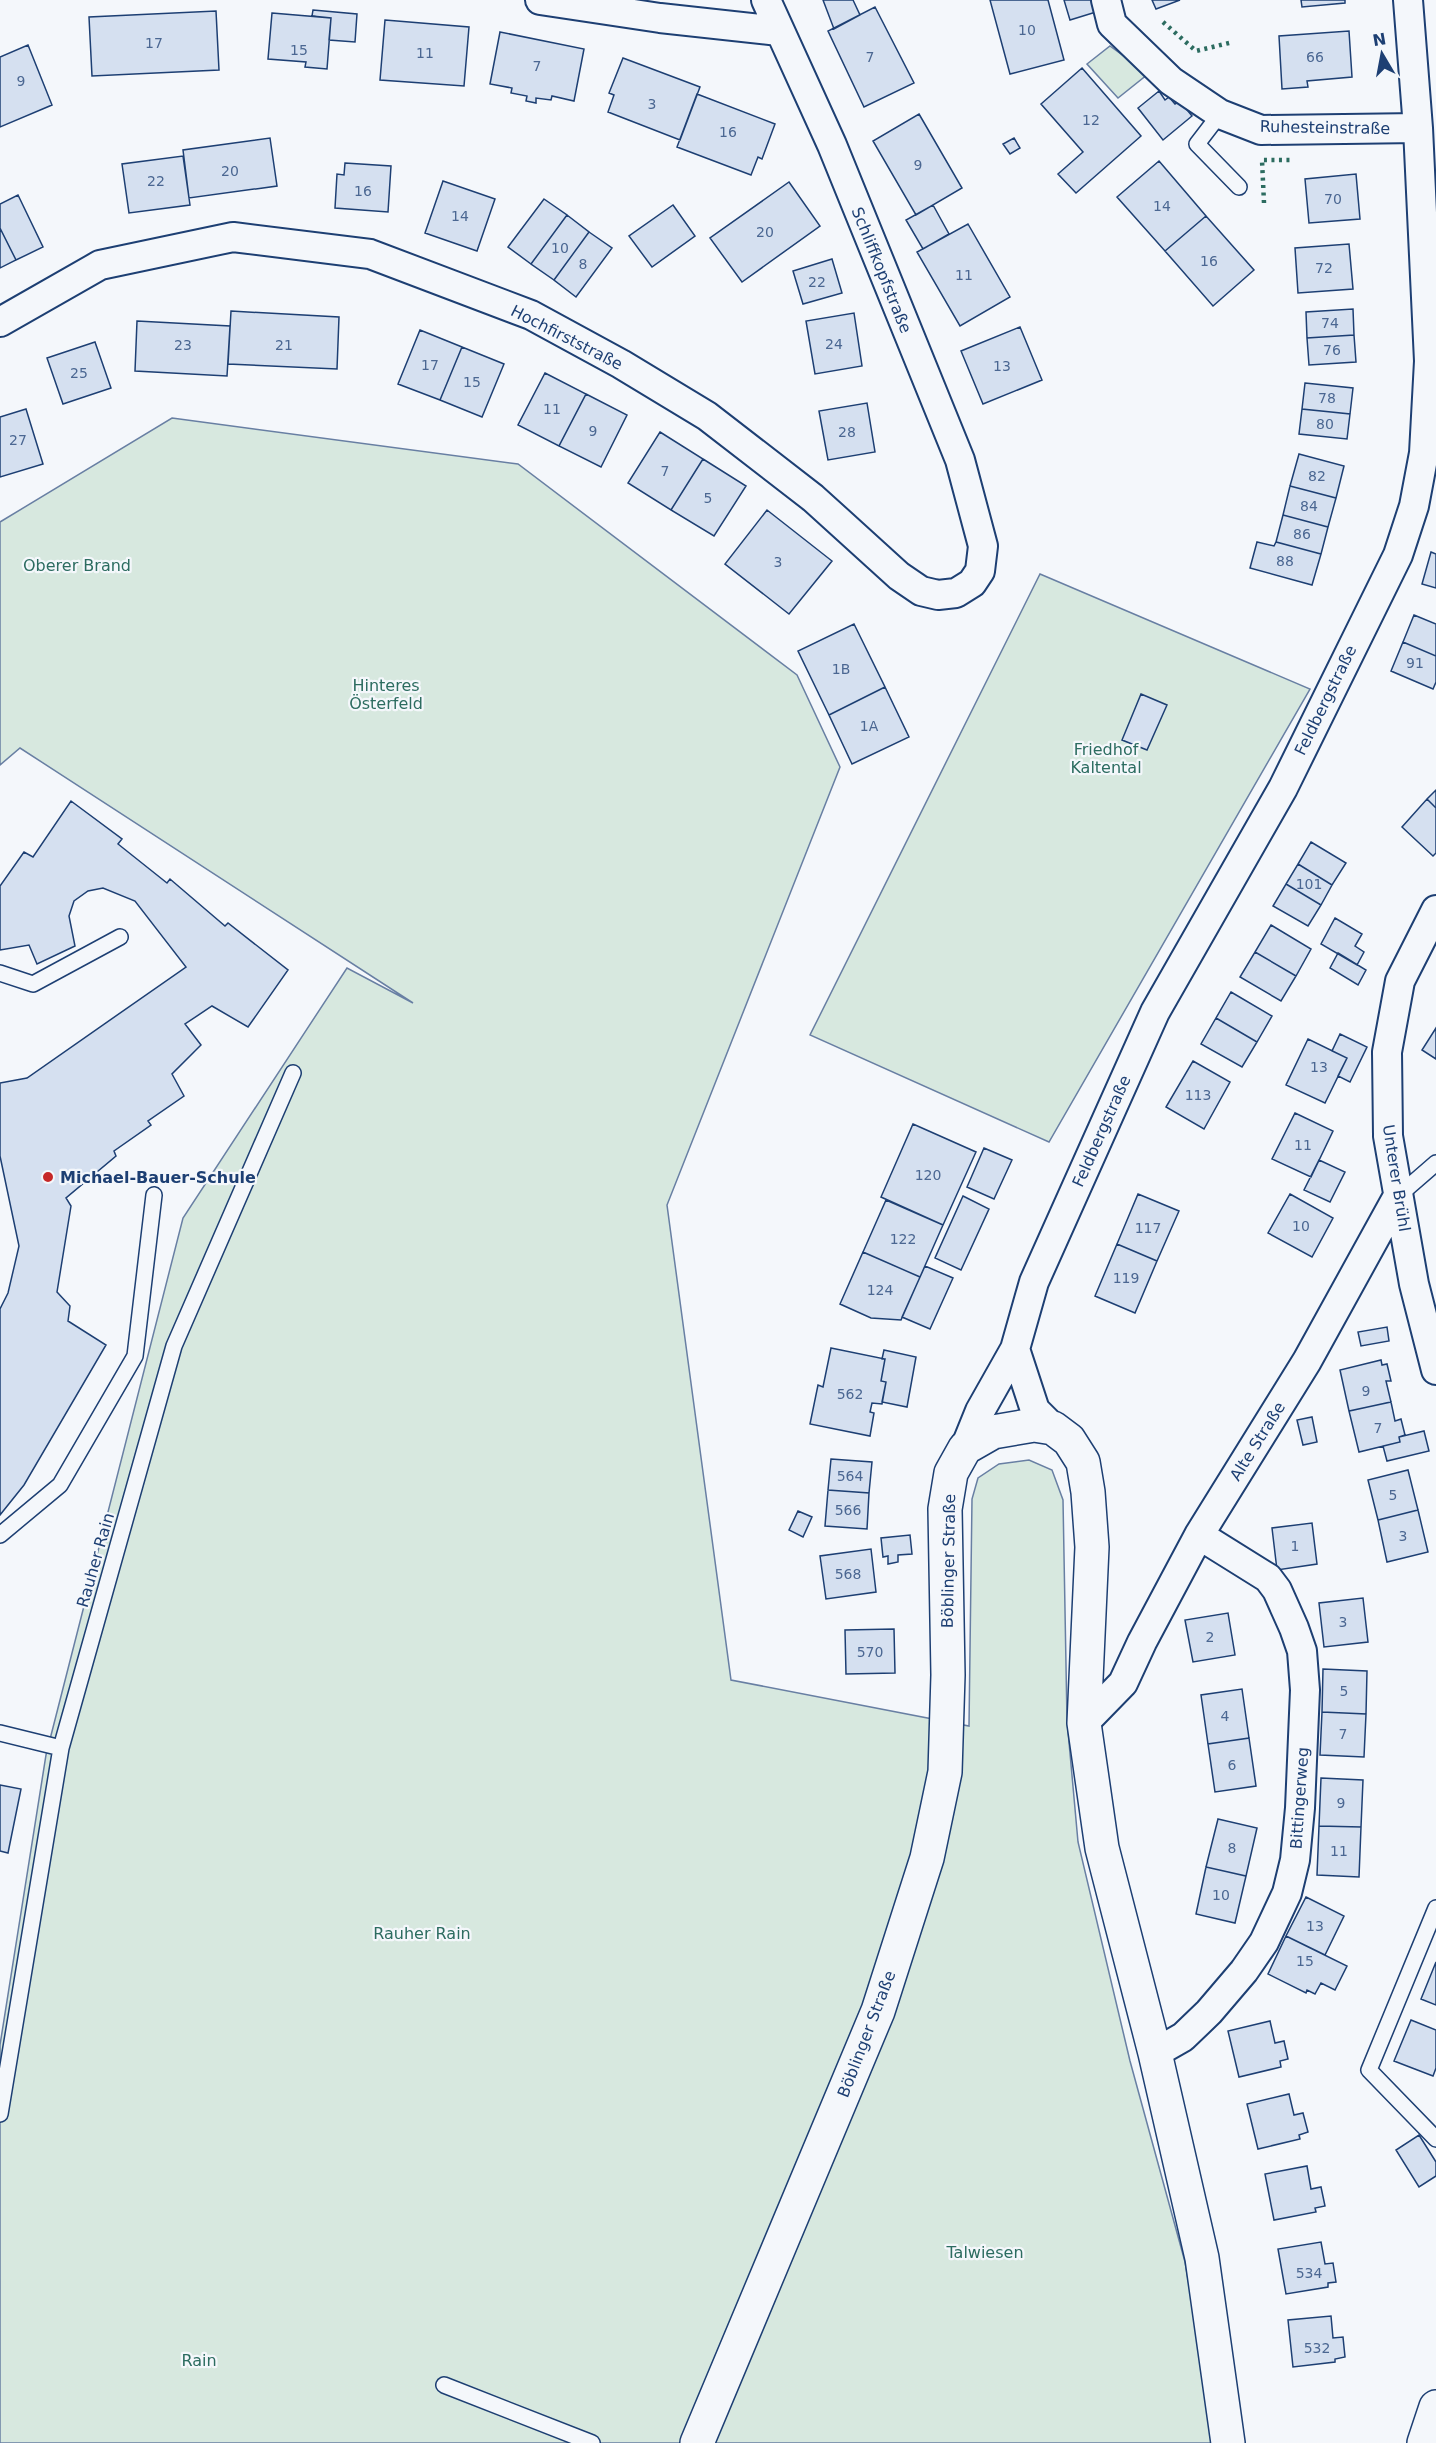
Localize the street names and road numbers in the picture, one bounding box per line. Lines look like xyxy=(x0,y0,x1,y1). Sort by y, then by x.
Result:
street label: Ruhesteinstraße xyxy=(1260,117,1390,138)
street label: Schliffkopfstraße xyxy=(848,204,915,336)
street label: Hochfirststraße xyxy=(508,301,626,374)
street label: Feldbergstraße xyxy=(1291,642,1360,758)
street label: Feldbergstraße xyxy=(1068,1072,1135,1190)
street label: Unterer Brühl xyxy=(1379,1123,1414,1233)
street label: Alte Straße xyxy=(1226,1398,1289,1484)
street label: Böblinger Straße xyxy=(938,1494,959,1628)
street label: Rauher Rain xyxy=(73,1511,118,1610)
street label: Bittingerweg xyxy=(1286,1746,1313,1850)
street label: Böblinger Straße xyxy=(834,1968,899,2100)

